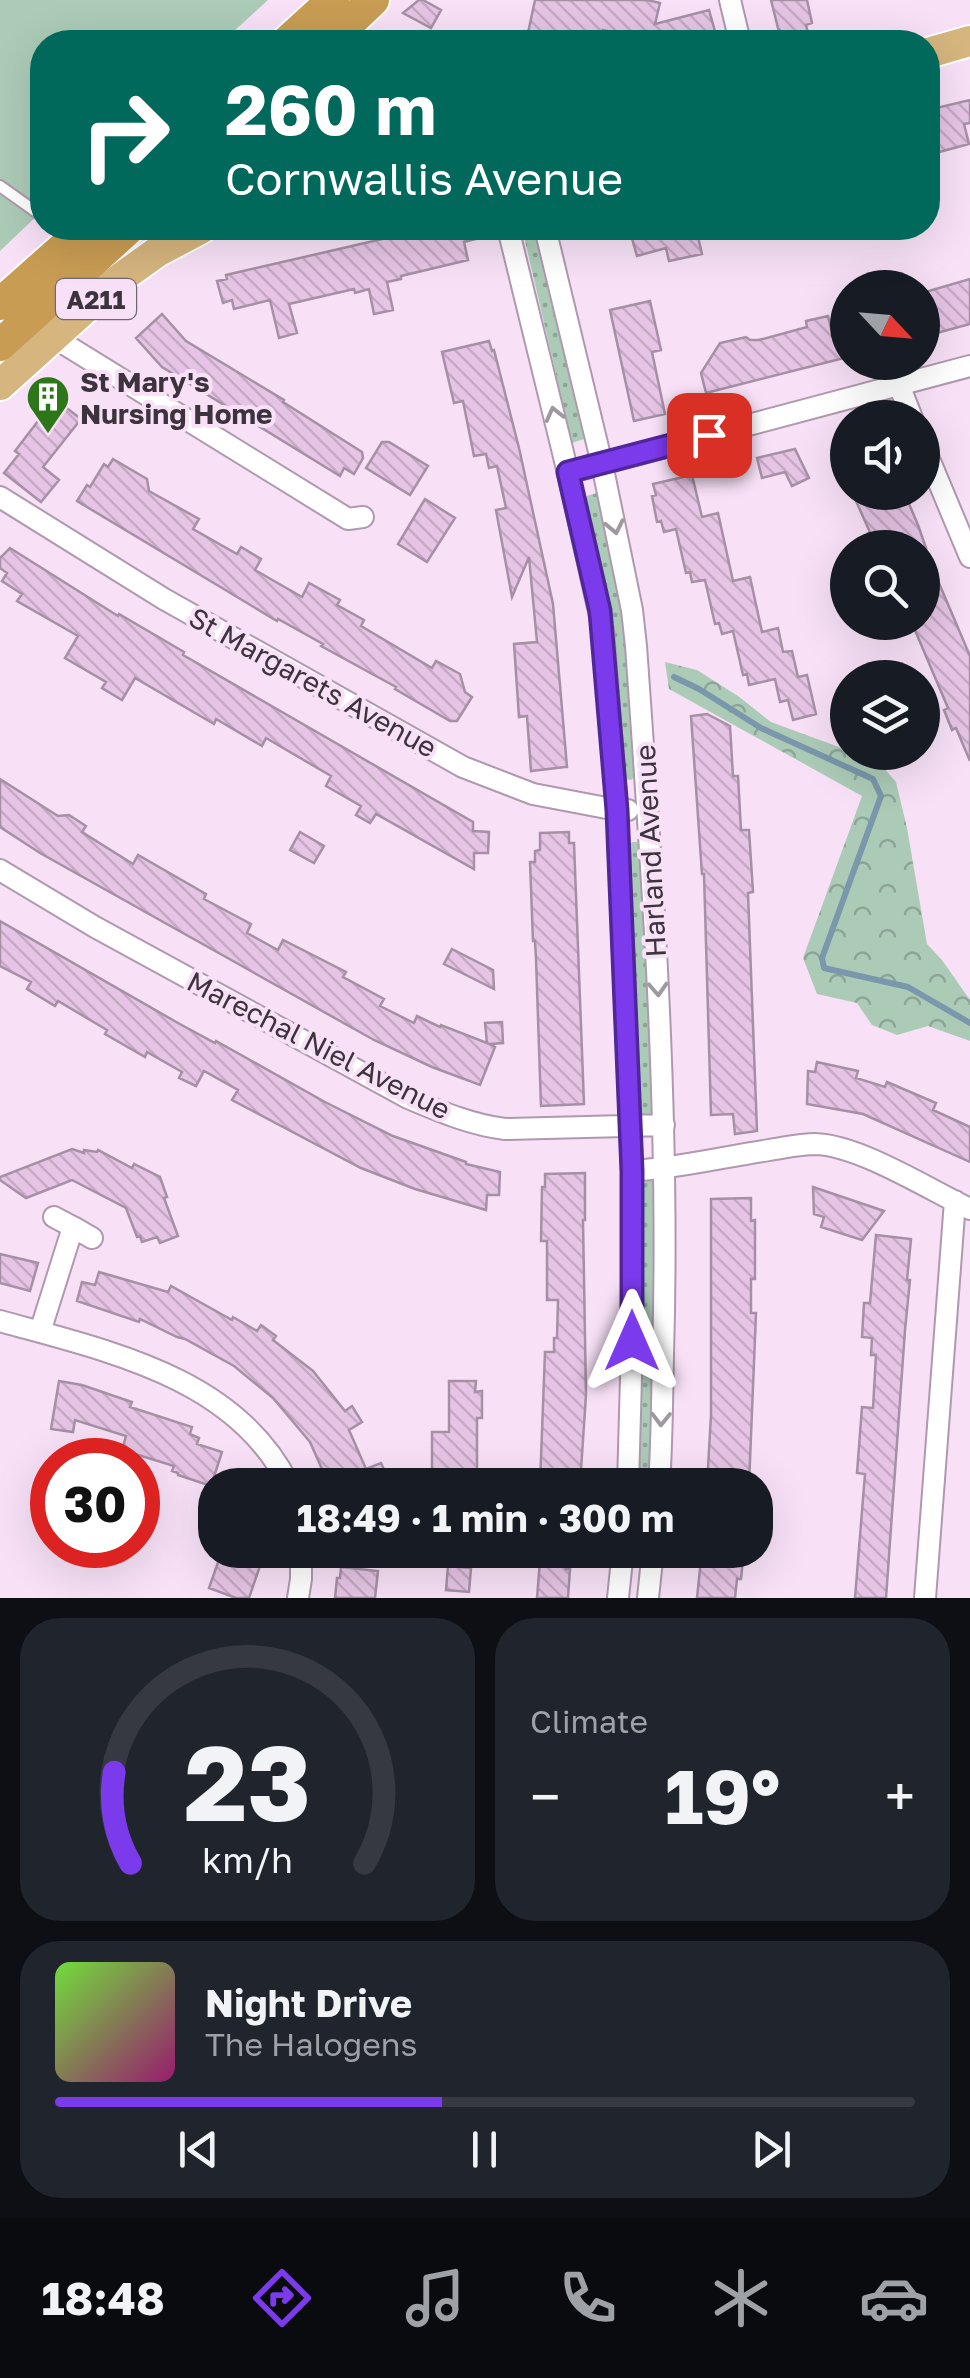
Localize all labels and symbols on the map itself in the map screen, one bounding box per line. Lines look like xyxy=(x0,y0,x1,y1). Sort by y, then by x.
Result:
north arrow xyxy=(830,270,940,380)
road number: A211 xyxy=(56,279,136,319)
place label: St Mary's Nursing Home xyxy=(80,365,272,430)
building icon: St Mary's Nursing Home xyxy=(25,374,71,435)
pin xyxy=(667,393,752,478)
one-way arrow xyxy=(544,406,565,423)
one-way arrow xyxy=(603,518,624,535)
street label: St Margarets Avenue xyxy=(183,600,443,764)
street label: Harland Avenue xyxy=(628,744,672,958)
street label: Marechal Niel Avenue xyxy=(182,964,456,1126)
one-way arrow xyxy=(647,982,668,998)
position arrow xyxy=(580,1289,684,1393)
one-way arrow xyxy=(651,1412,672,1428)
speed limit sign: 30 xyxy=(30,1438,160,1568)

